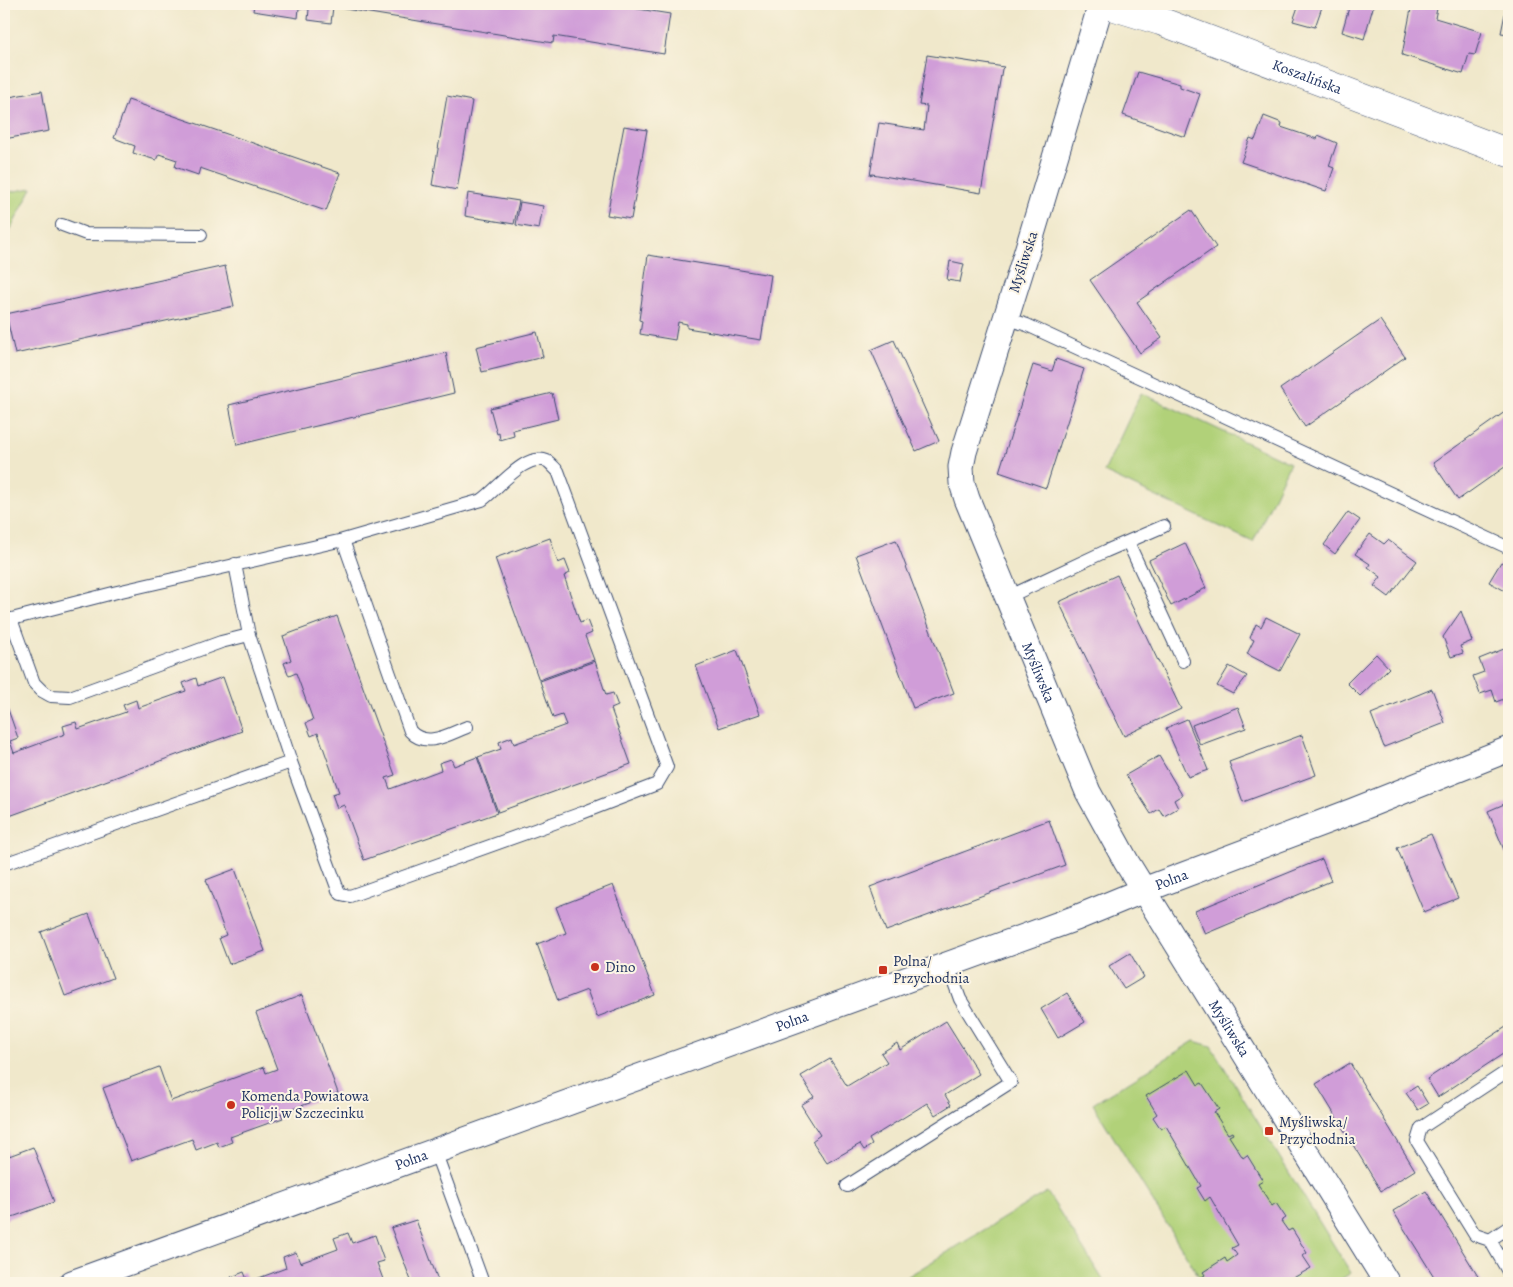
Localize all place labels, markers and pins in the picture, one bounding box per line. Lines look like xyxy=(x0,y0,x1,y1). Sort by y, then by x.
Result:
place label: Polna/ Przychodnia xyxy=(893,951,970,988)
place label: Dino xyxy=(605,957,635,977)
marker: Dino xyxy=(589,961,601,973)
marker: Polna/ Przychodnia xyxy=(877,964,889,976)
place label: Komenda Powiatowa Policji w Szczecinku xyxy=(241,1086,369,1123)
marker: Komenda Powiatowa Policji w Szczecinku xyxy=(225,1099,237,1111)
place label: Myśliwska/ Przychodnia xyxy=(1279,1112,1356,1149)
marker: Myśliwska/ Przychodnia xyxy=(1263,1125,1275,1137)

